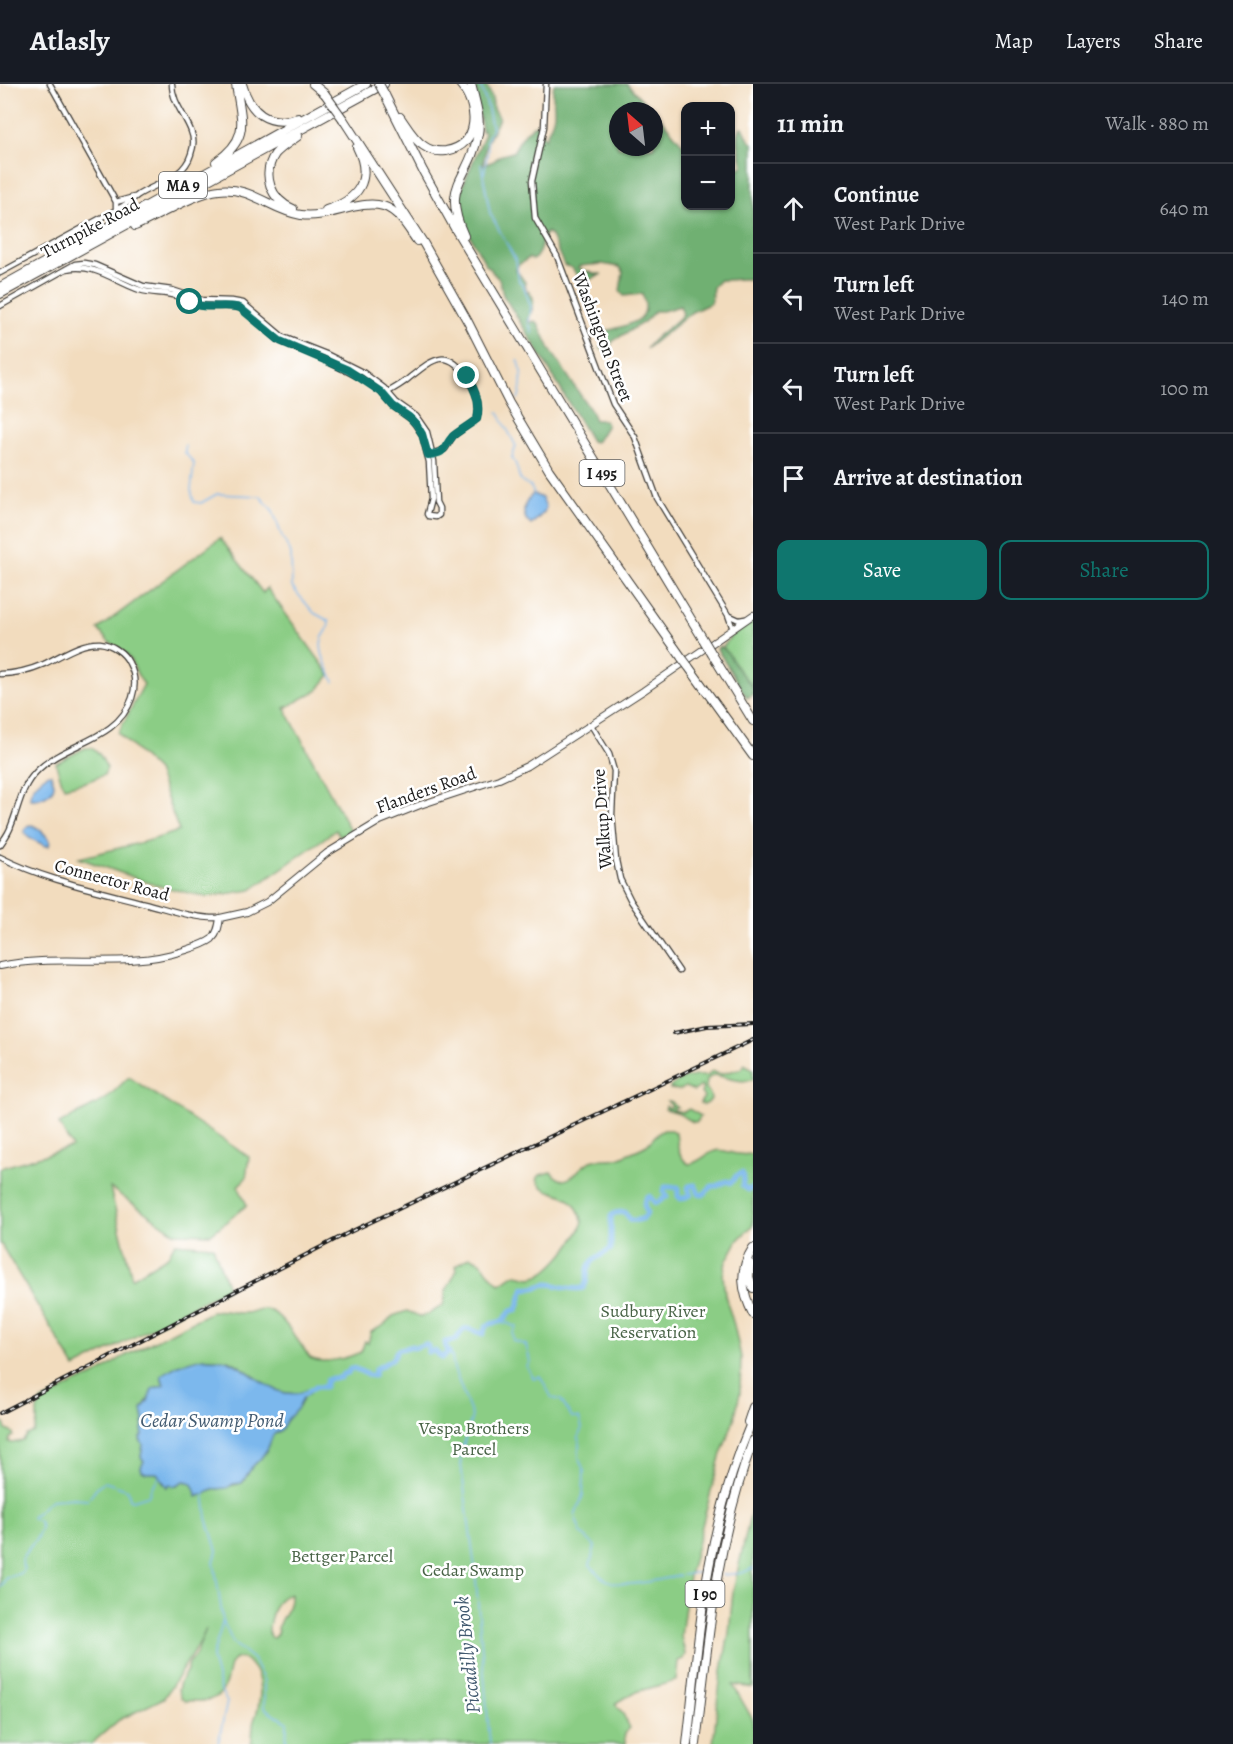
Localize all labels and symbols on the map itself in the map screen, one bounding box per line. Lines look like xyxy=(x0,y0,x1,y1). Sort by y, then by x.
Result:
north arrow xyxy=(609,102,663,156)
road number: MA 9 xyxy=(159,172,207,198)
street label: Turnpike Road xyxy=(37,192,144,264)
street label: Washington Street xyxy=(567,268,639,405)
route start xyxy=(176,288,202,314)
route end xyxy=(453,362,479,388)
road number: I 495 xyxy=(580,460,624,486)
street label: Flanders Road xyxy=(373,761,480,819)
street label: Walkup Drive xyxy=(587,768,618,871)
street label: Connector Road xyxy=(52,853,172,907)
park label: Sudbury River Reservation xyxy=(600,1299,706,1344)
water label: Cedar Swamp Pond xyxy=(140,1407,284,1434)
park label: Vespa Brothers Parcel xyxy=(418,1416,529,1461)
park label: Bettger Parcel xyxy=(291,1544,394,1568)
park label: Cedar Swamp xyxy=(422,1558,524,1582)
road number: I 90 xyxy=(686,1581,724,1607)
water label: Piccadilly Brook xyxy=(448,1595,487,1715)

